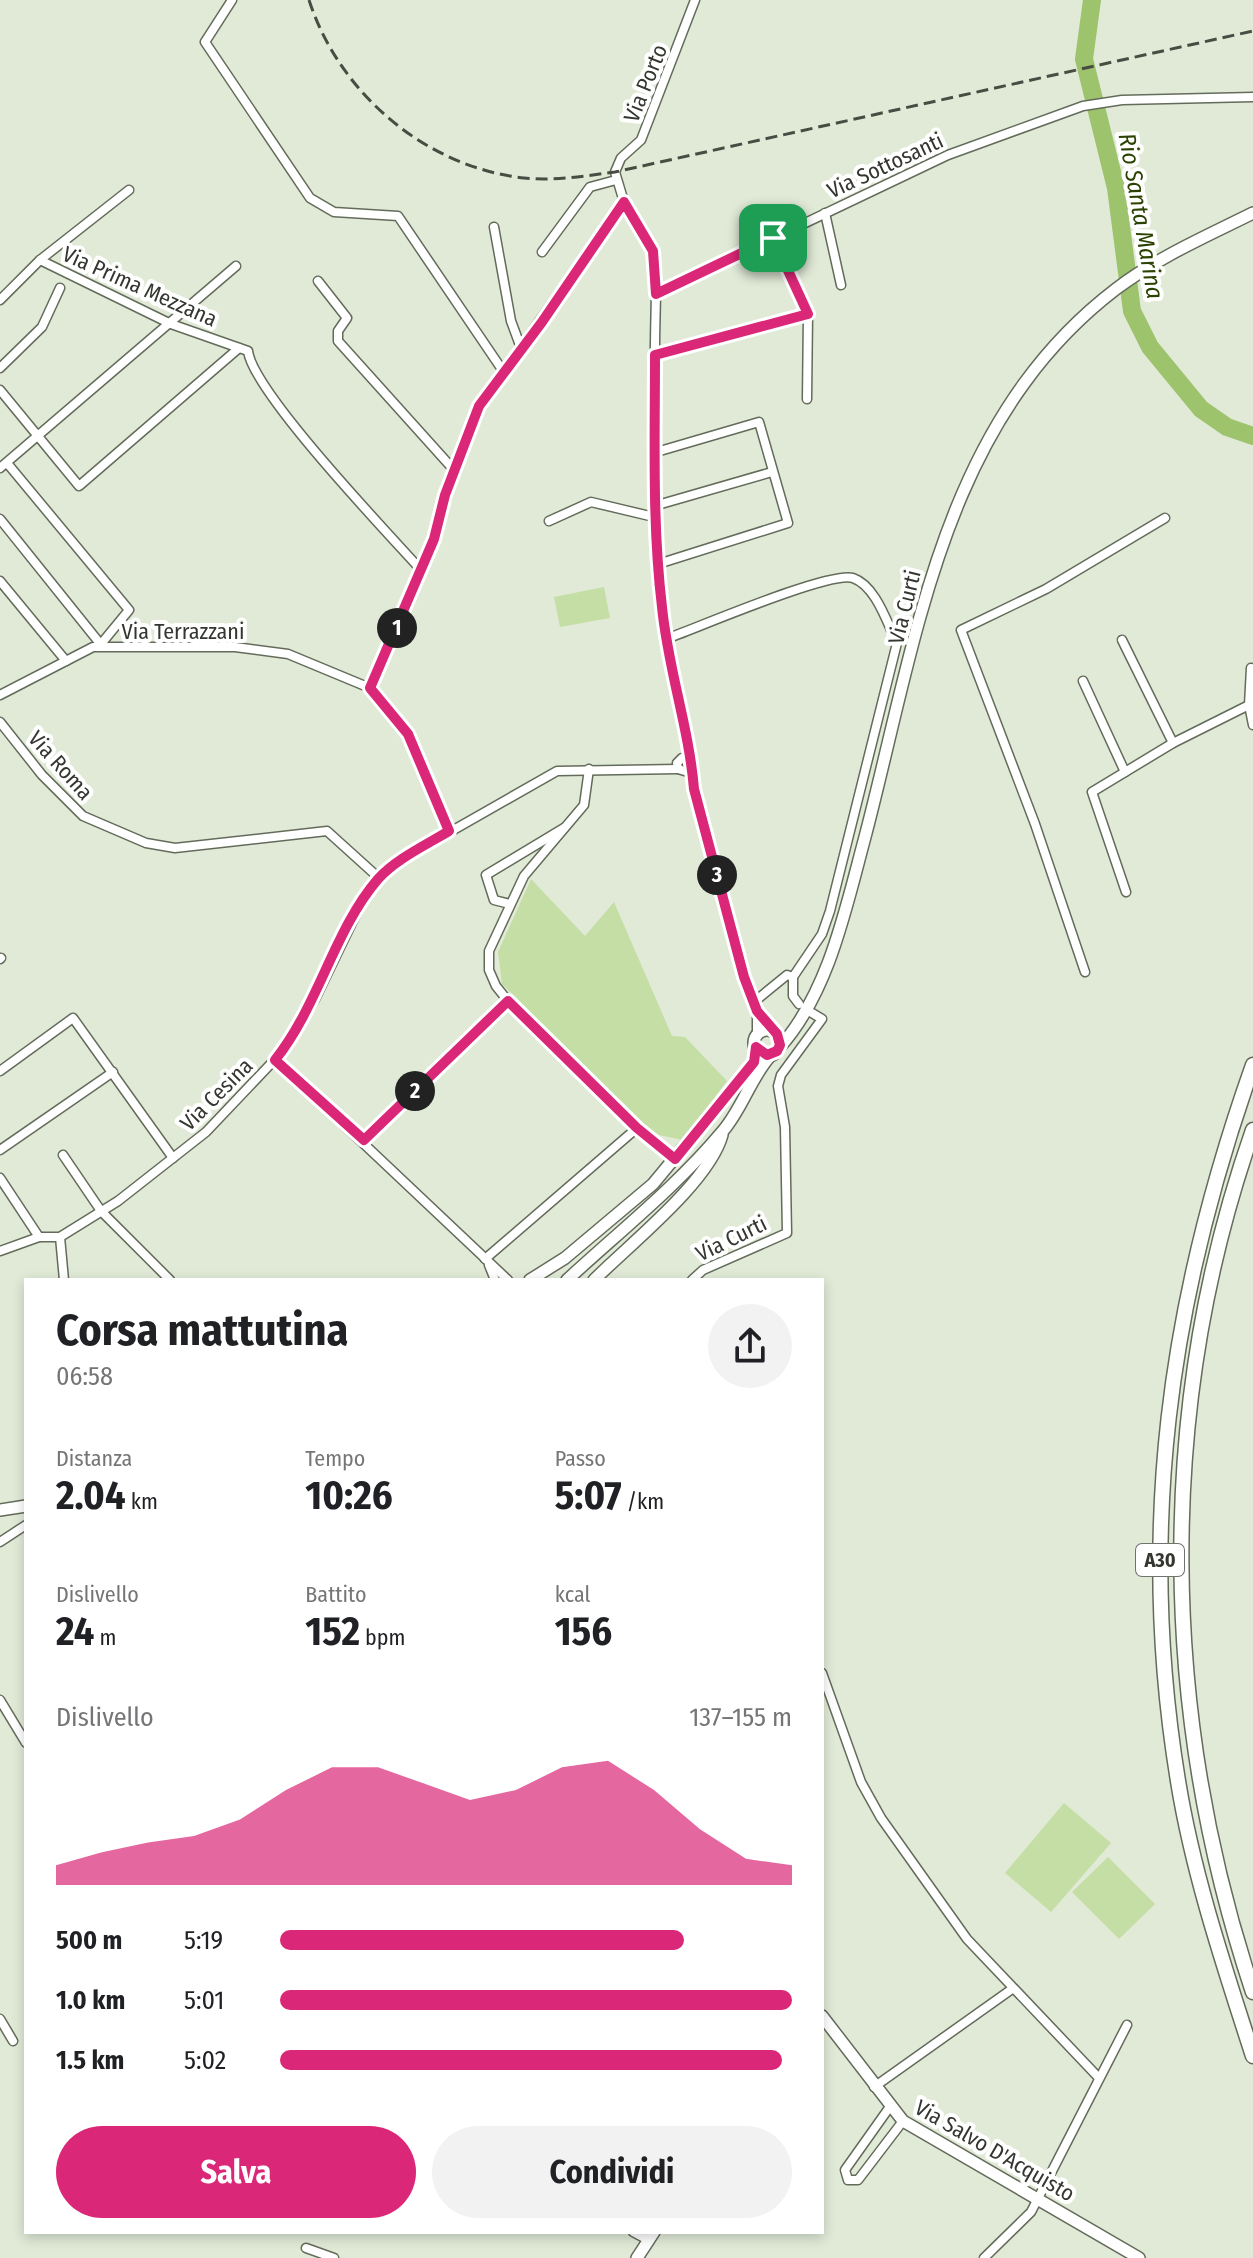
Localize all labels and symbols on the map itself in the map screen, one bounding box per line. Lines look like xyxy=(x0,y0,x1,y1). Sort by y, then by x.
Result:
street label: Via Porto xyxy=(618,40,673,126)
street label: Via Sottosanti xyxy=(823,127,948,204)
water label: Rio Santa Marina xyxy=(1113,131,1169,301)
pin xyxy=(739,204,807,272)
street label: Via Prima Mezzana xyxy=(58,240,221,333)
street label: Via Curti xyxy=(882,567,927,647)
pin: 1 xyxy=(377,608,417,648)
street label: Via Terrazzani xyxy=(121,618,245,645)
street label: Via Roma xyxy=(23,725,99,805)
pin: 3 xyxy=(697,855,737,895)
street label: Via Cesina xyxy=(174,1052,258,1136)
pin: 2 xyxy=(395,1071,435,1111)
street label: Via Curti xyxy=(691,1210,771,1267)
road number: A30 xyxy=(1136,1544,1184,1576)
street label: Via Salvo D'Acquisto xyxy=(910,2094,1079,2207)

